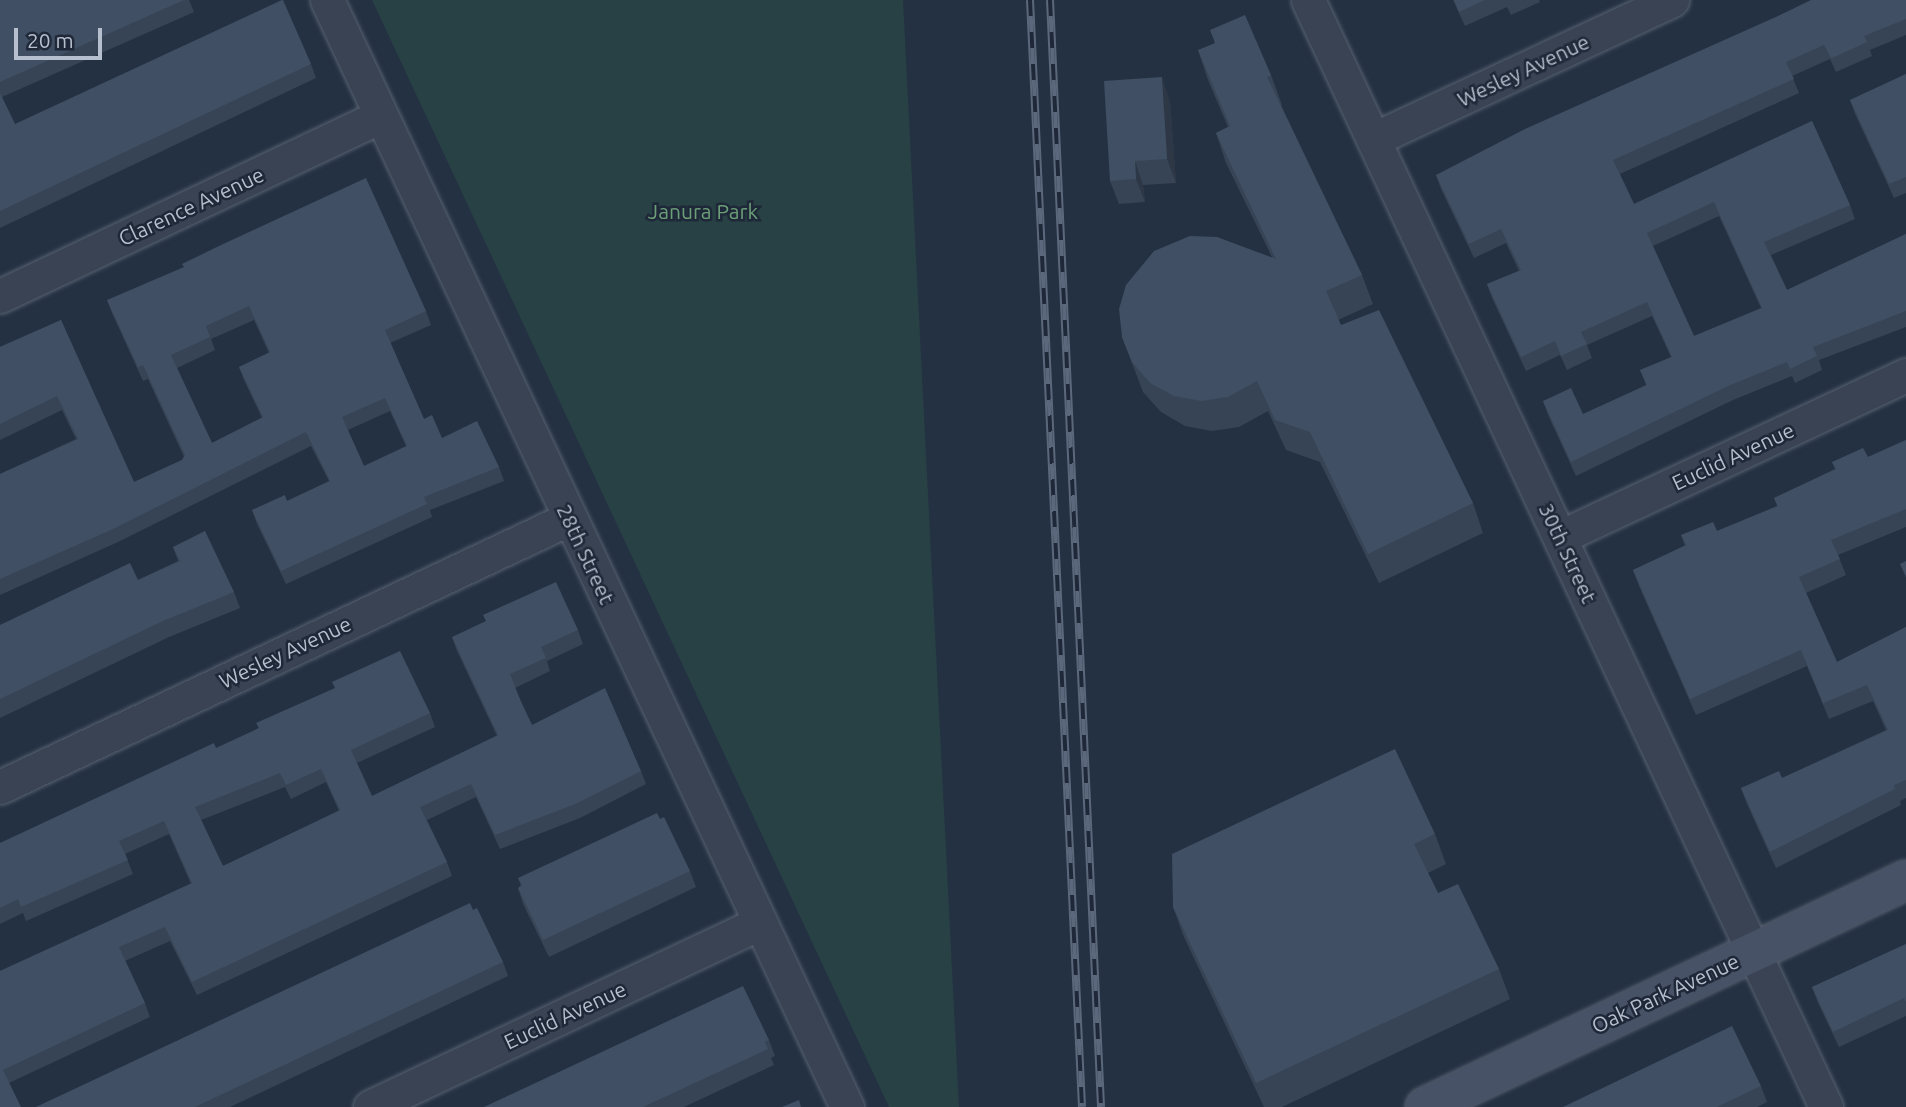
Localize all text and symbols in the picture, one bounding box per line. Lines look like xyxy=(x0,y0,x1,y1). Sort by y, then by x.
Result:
scale bar xyxy=(18,14,105,58)
text: 20 m xyxy=(27,28,74,52)
street label: Wesley Avenue xyxy=(1453,28,1593,112)
street label: Clarence Avenue xyxy=(114,161,268,251)
park label: Janura Park xyxy=(648,198,758,224)
street label: Euclid Avenue xyxy=(1668,417,1798,495)
street label: 30th Street xyxy=(1534,499,1602,607)
street label: 28th Street xyxy=(552,500,620,608)
street label: Wesley Avenue xyxy=(215,610,355,694)
street label: Oak Park Avenue xyxy=(1587,948,1743,1038)
street label: Euclid Avenue xyxy=(500,976,630,1054)

